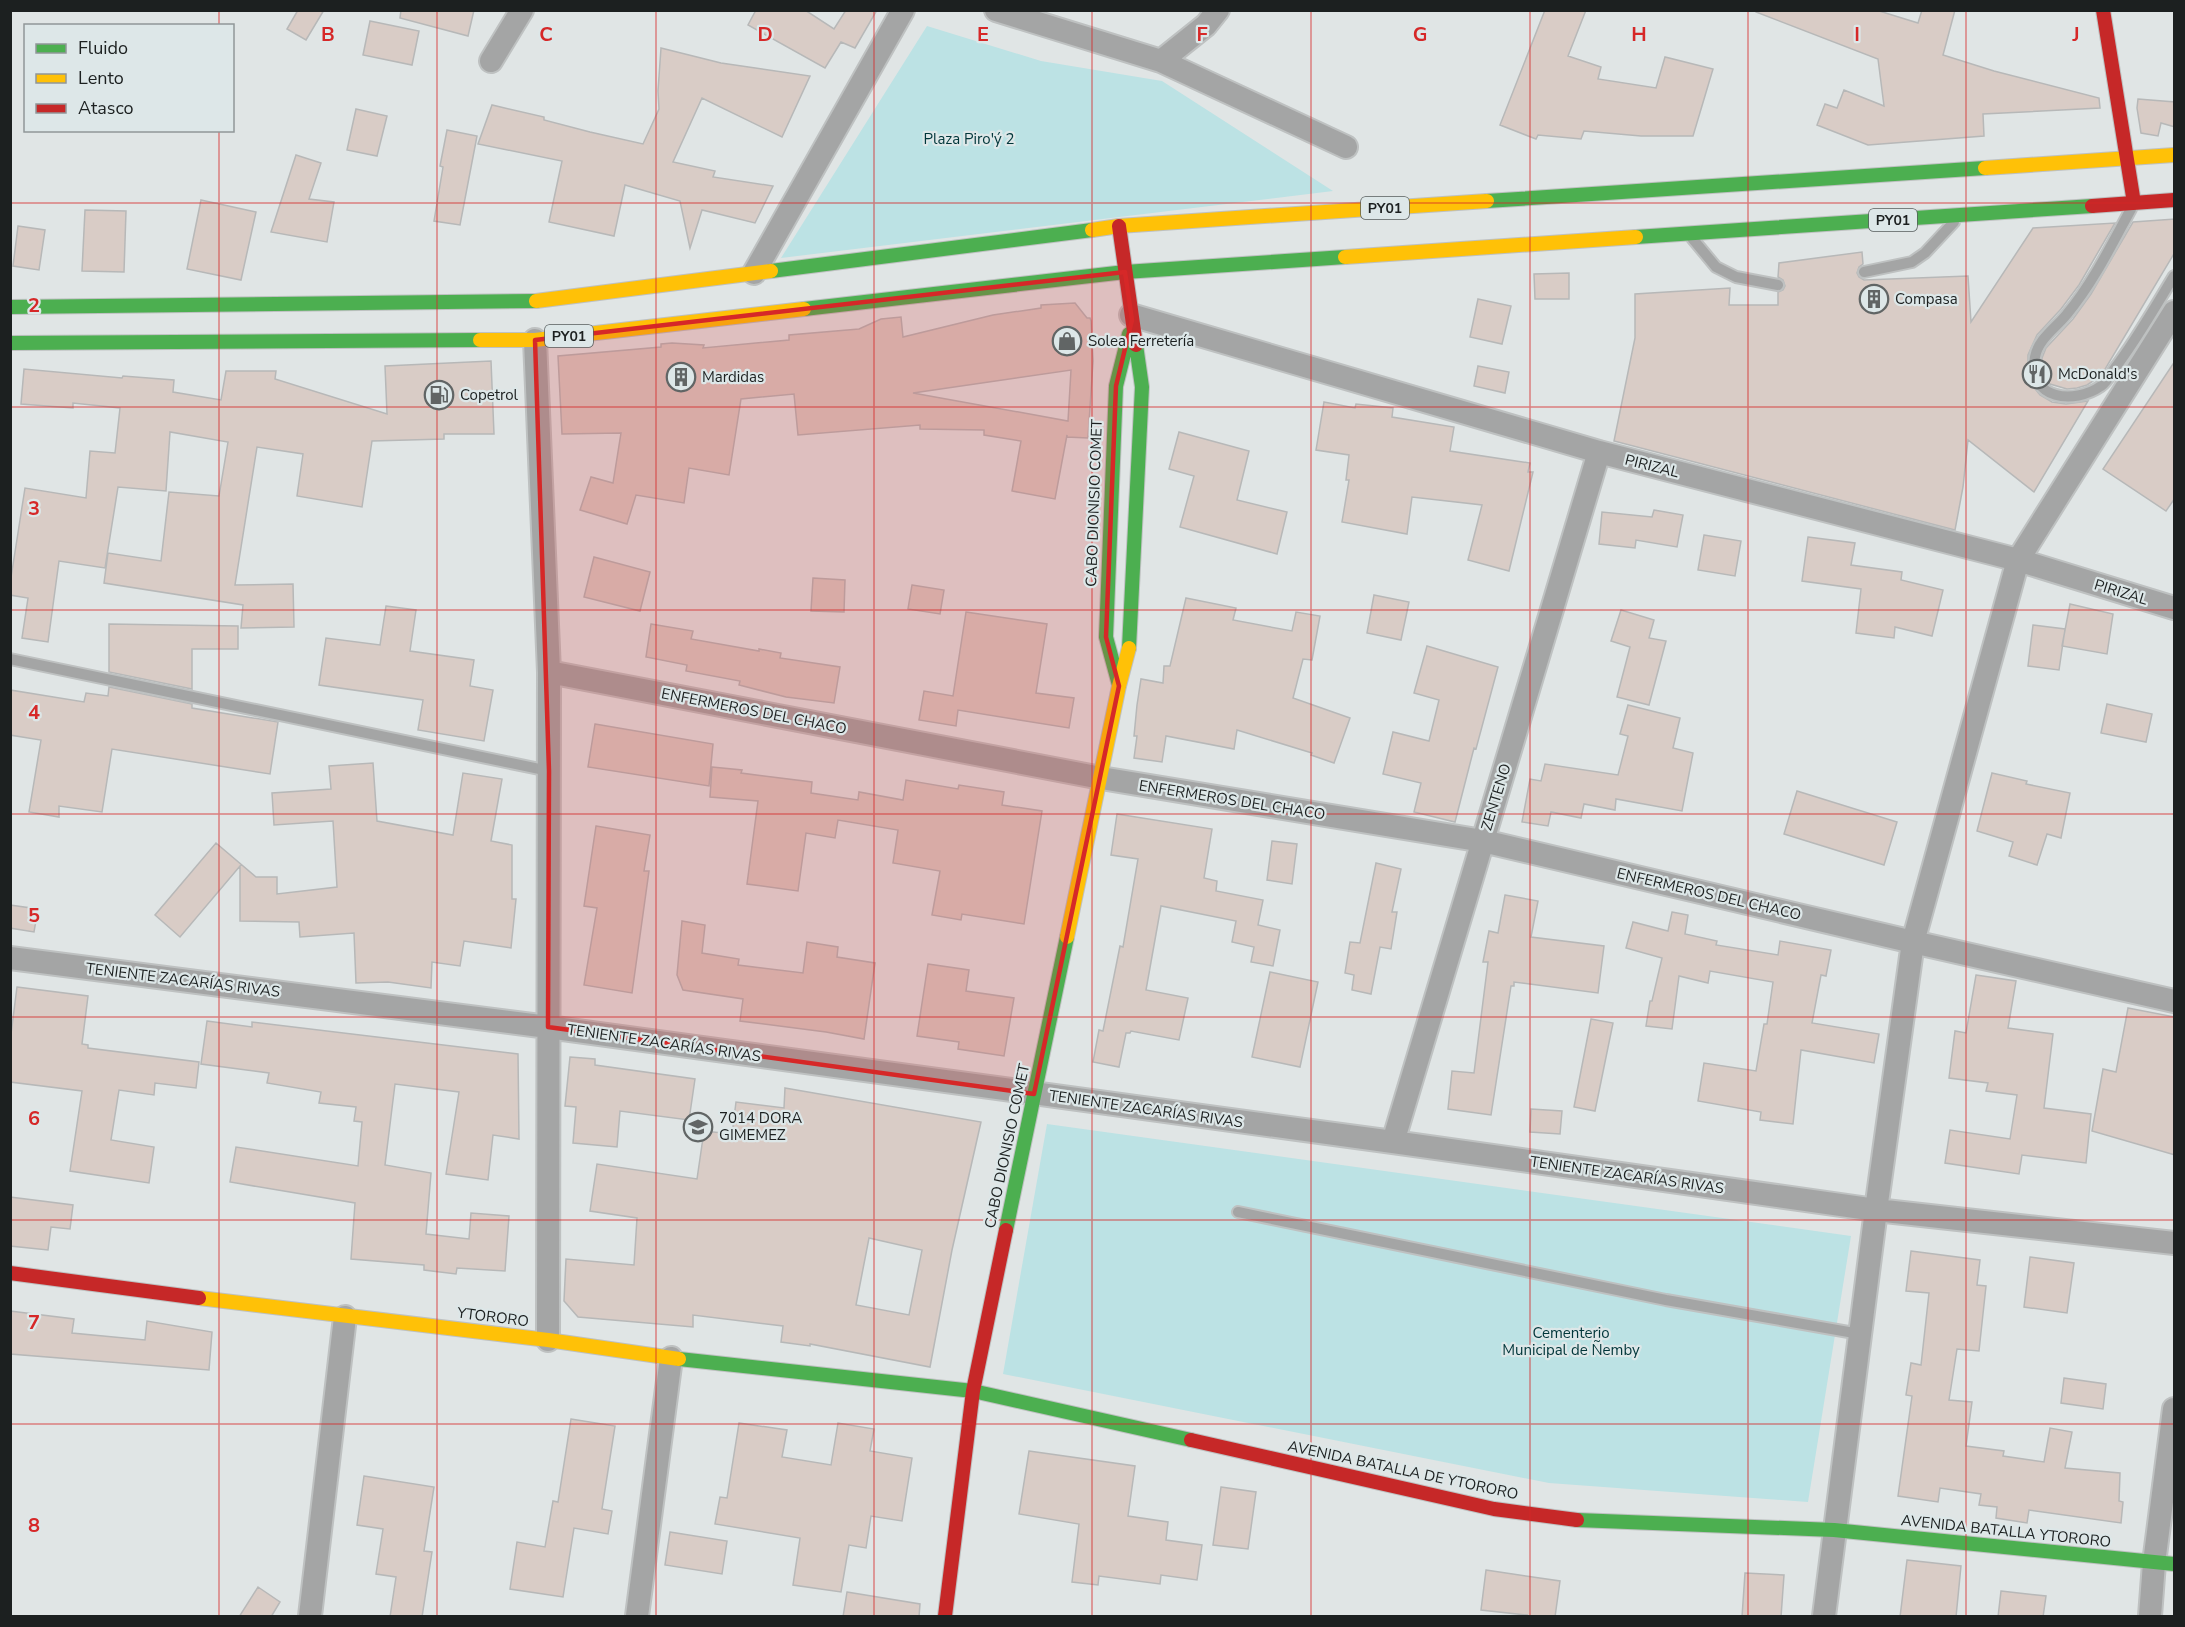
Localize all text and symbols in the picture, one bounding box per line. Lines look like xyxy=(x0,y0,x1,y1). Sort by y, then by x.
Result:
text: B xyxy=(321,21,335,48)
text: C xyxy=(539,21,553,48)
text: D xyxy=(757,21,773,48)
text: E xyxy=(977,21,989,48)
text: F xyxy=(1196,21,1208,48)
text: G xyxy=(1413,21,1427,48)
text: H xyxy=(1631,21,1647,48)
text: I xyxy=(1854,21,1860,48)
text: J xyxy=(2071,21,2080,48)
legend xyxy=(24,24,234,132)
text: Fluido xyxy=(78,36,128,60)
text: Lento xyxy=(78,66,124,90)
text: Atasco xyxy=(78,96,134,120)
park label: Plaza Piro'ý 2 xyxy=(923,129,1015,149)
road number: PY01 xyxy=(1361,197,1409,219)
road number: PY01 xyxy=(1869,209,1917,231)
building icon: Compasa xyxy=(1858,283,1890,315)
place label: Compasa xyxy=(1895,289,1958,309)
text: 2 xyxy=(28,292,40,319)
road number: PY01 xyxy=(545,325,593,347)
shop icon: Solea Ferretería xyxy=(1051,325,1083,357)
place label: Solea Ferretería xyxy=(1088,331,1194,351)
restaurant icon: McDonald's xyxy=(2021,358,2053,390)
building icon: Mardidas xyxy=(665,361,697,393)
place label: McDonald's xyxy=(2058,364,2137,384)
place label: Mardidas xyxy=(702,367,764,387)
fuel station icon: Copetrol xyxy=(423,379,455,411)
place label: Copetrol xyxy=(460,385,518,405)
street label: CABO DIONISIO COMET xyxy=(1081,419,1107,587)
street label: PIRIZAL xyxy=(1623,450,1681,482)
text: 3 xyxy=(28,495,40,522)
street label: PIRIZAL xyxy=(2092,574,2150,610)
street label: ENFERMEROS DEL CHACO xyxy=(660,683,848,739)
text: 4 xyxy=(28,699,40,726)
street label: ZENTENO xyxy=(1476,761,1516,833)
street label: ENFERMEROS DEL CHACO xyxy=(1137,775,1327,825)
street label: ENFERMEROS DEL CHACO xyxy=(1615,863,1803,925)
text: 5 xyxy=(28,902,40,929)
street label: TENIENTE ZACARÍAS RIVAS xyxy=(85,958,281,1002)
street label: TENIENTE ZACARÍAS RIVAS xyxy=(566,1019,762,1067)
street label: CABO DIONISIO COMET xyxy=(980,1062,1034,1230)
street label: TENIENTE ZACARÍAS RIVAS xyxy=(1048,1085,1244,1133)
text: 6 xyxy=(28,1105,40,1132)
place label: 7014 DORA GIMEMEZ xyxy=(719,1108,802,1145)
school or university icon: 7014 DORA GIMEMEZ xyxy=(682,1111,714,1143)
street label: TENIENTE ZACARÍAS RIVAS xyxy=(1529,1151,1725,1199)
street label: YTORORO xyxy=(455,1303,530,1331)
text: 7 xyxy=(28,1309,40,1336)
park label: Cementerio Municipal de Ñemby xyxy=(1502,1323,1640,1360)
street label: AVENIDA BATALLA DE YTORORO xyxy=(1286,1436,1520,1504)
street label: AVENIDA BATALLA YTORORO xyxy=(1900,1510,2112,1552)
text: 8 xyxy=(28,1512,40,1539)

